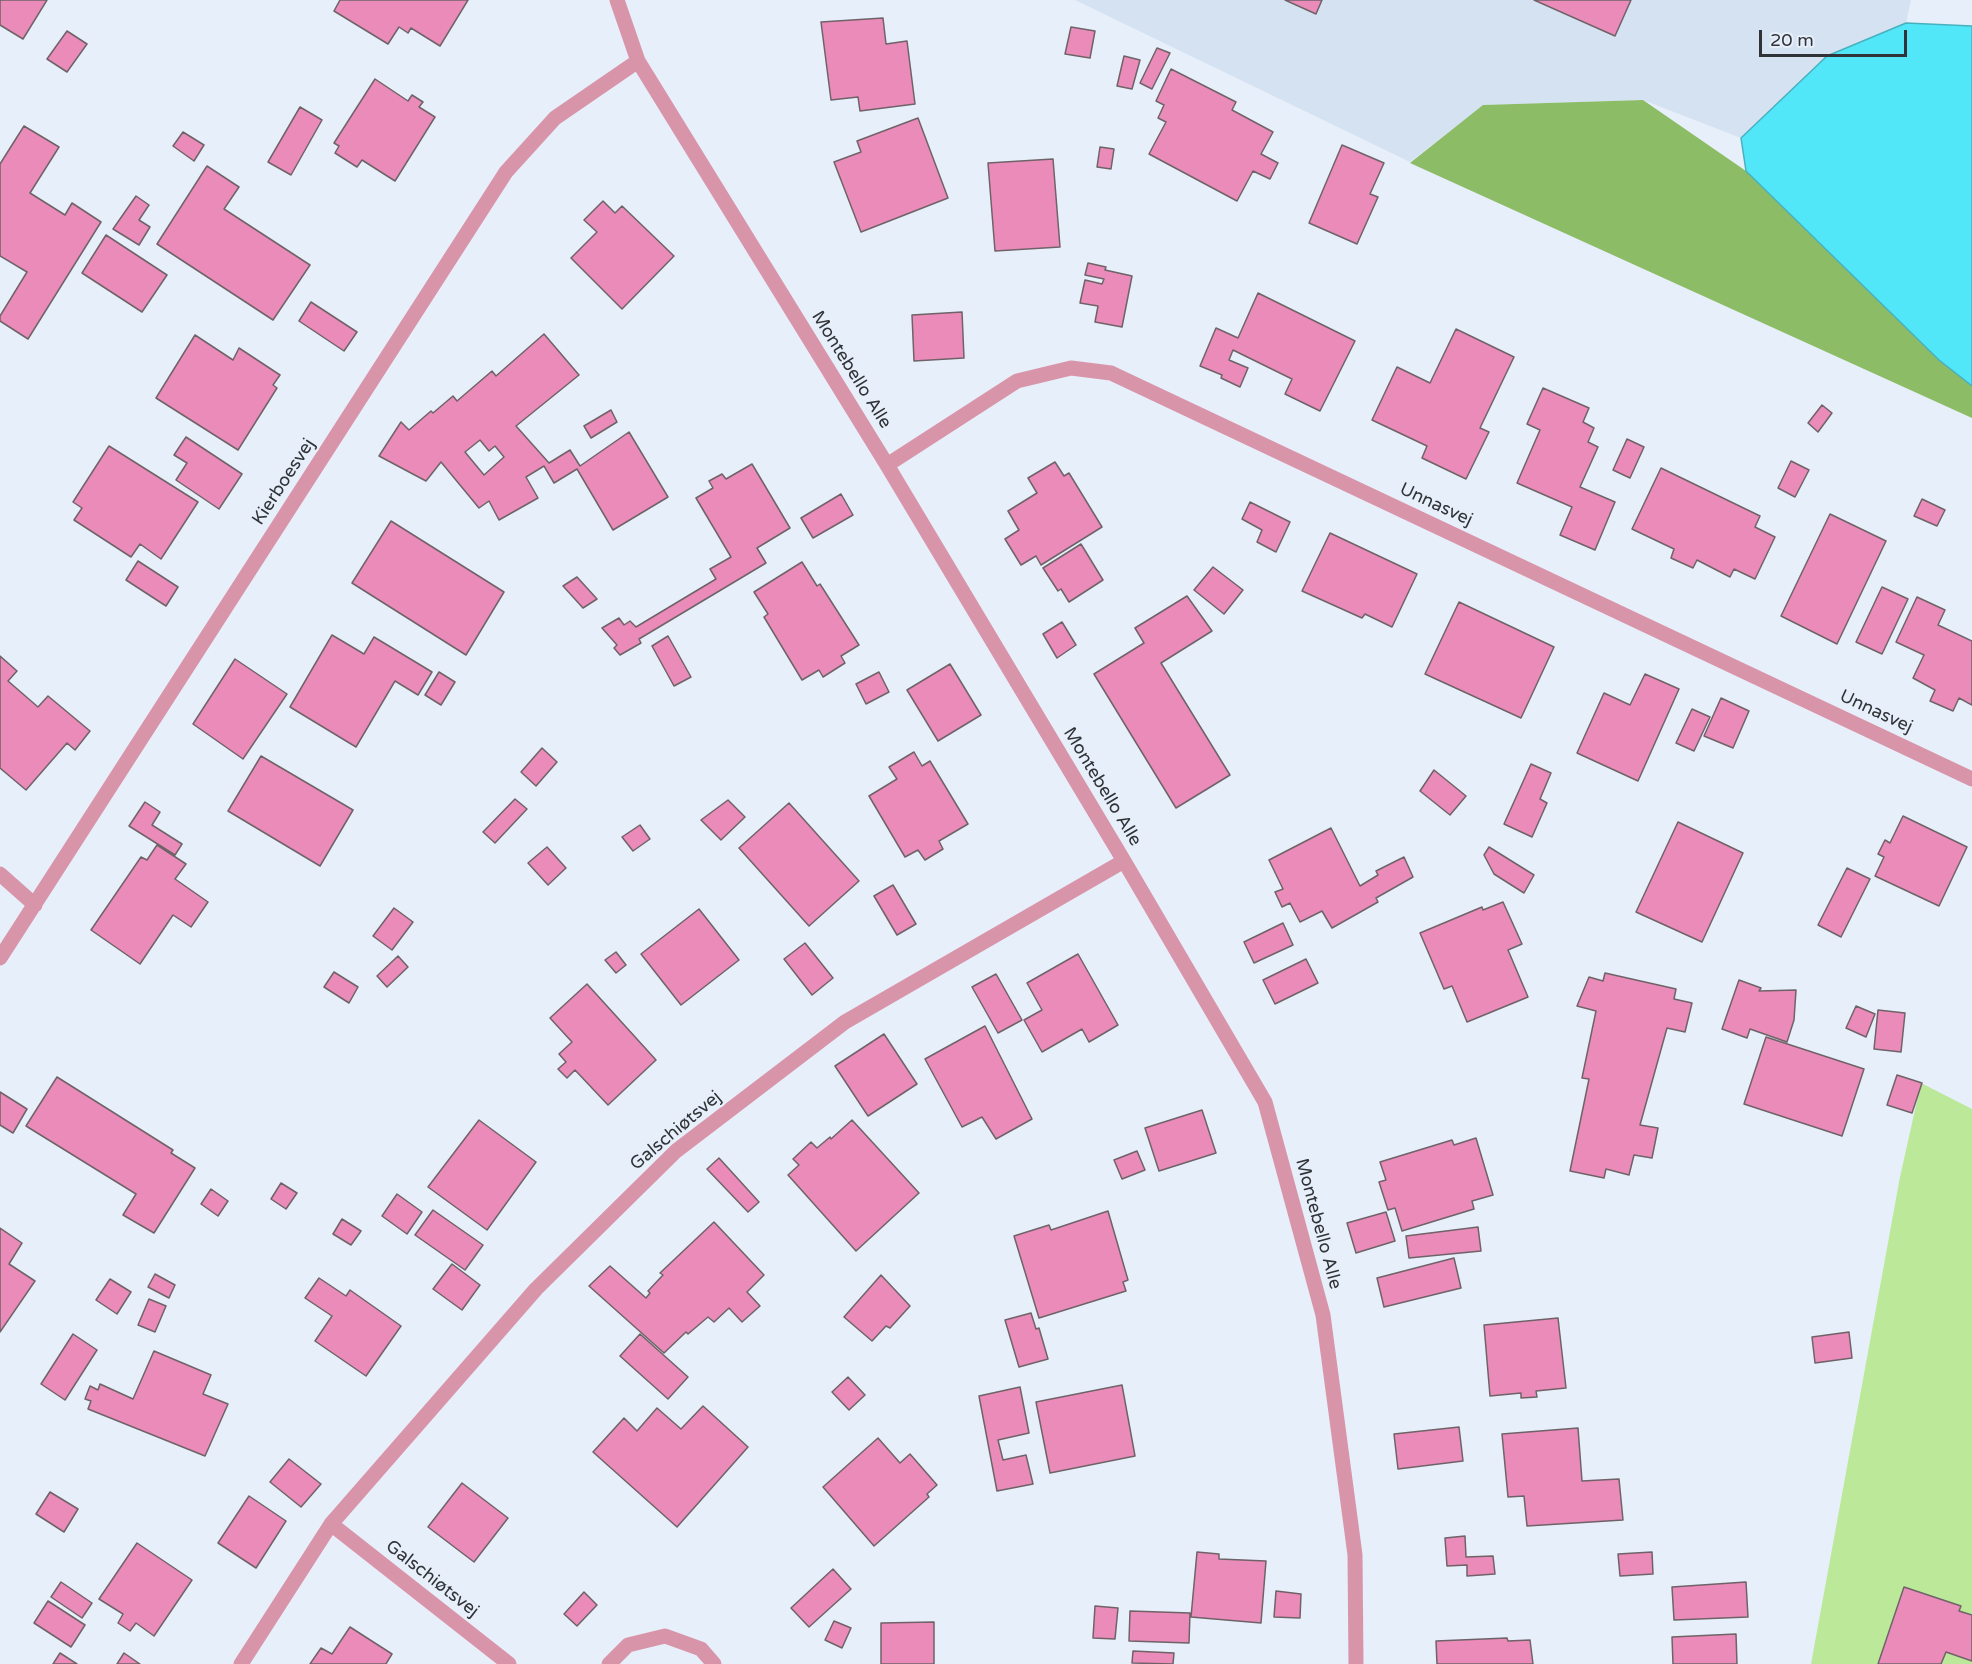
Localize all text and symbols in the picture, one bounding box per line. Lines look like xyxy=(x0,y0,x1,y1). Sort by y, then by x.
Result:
scale bar xyxy=(1762,18,1910,56)
text: 20 m xyxy=(1770,29,1814,51)
street label: Montebello Alle xyxy=(806,307,896,433)
street label: Kierboesvej xyxy=(248,435,320,529)
street label: Unnasvej xyxy=(1396,479,1476,531)
street label: Unnasvej xyxy=(1836,686,1916,738)
street label: Montebello Alle xyxy=(1058,724,1146,850)
street label: Galschiøtsvej xyxy=(626,1087,726,1175)
street label: Montebello Alle xyxy=(1290,1156,1346,1292)
street label: Galschiøtsvej xyxy=(381,1536,483,1622)

